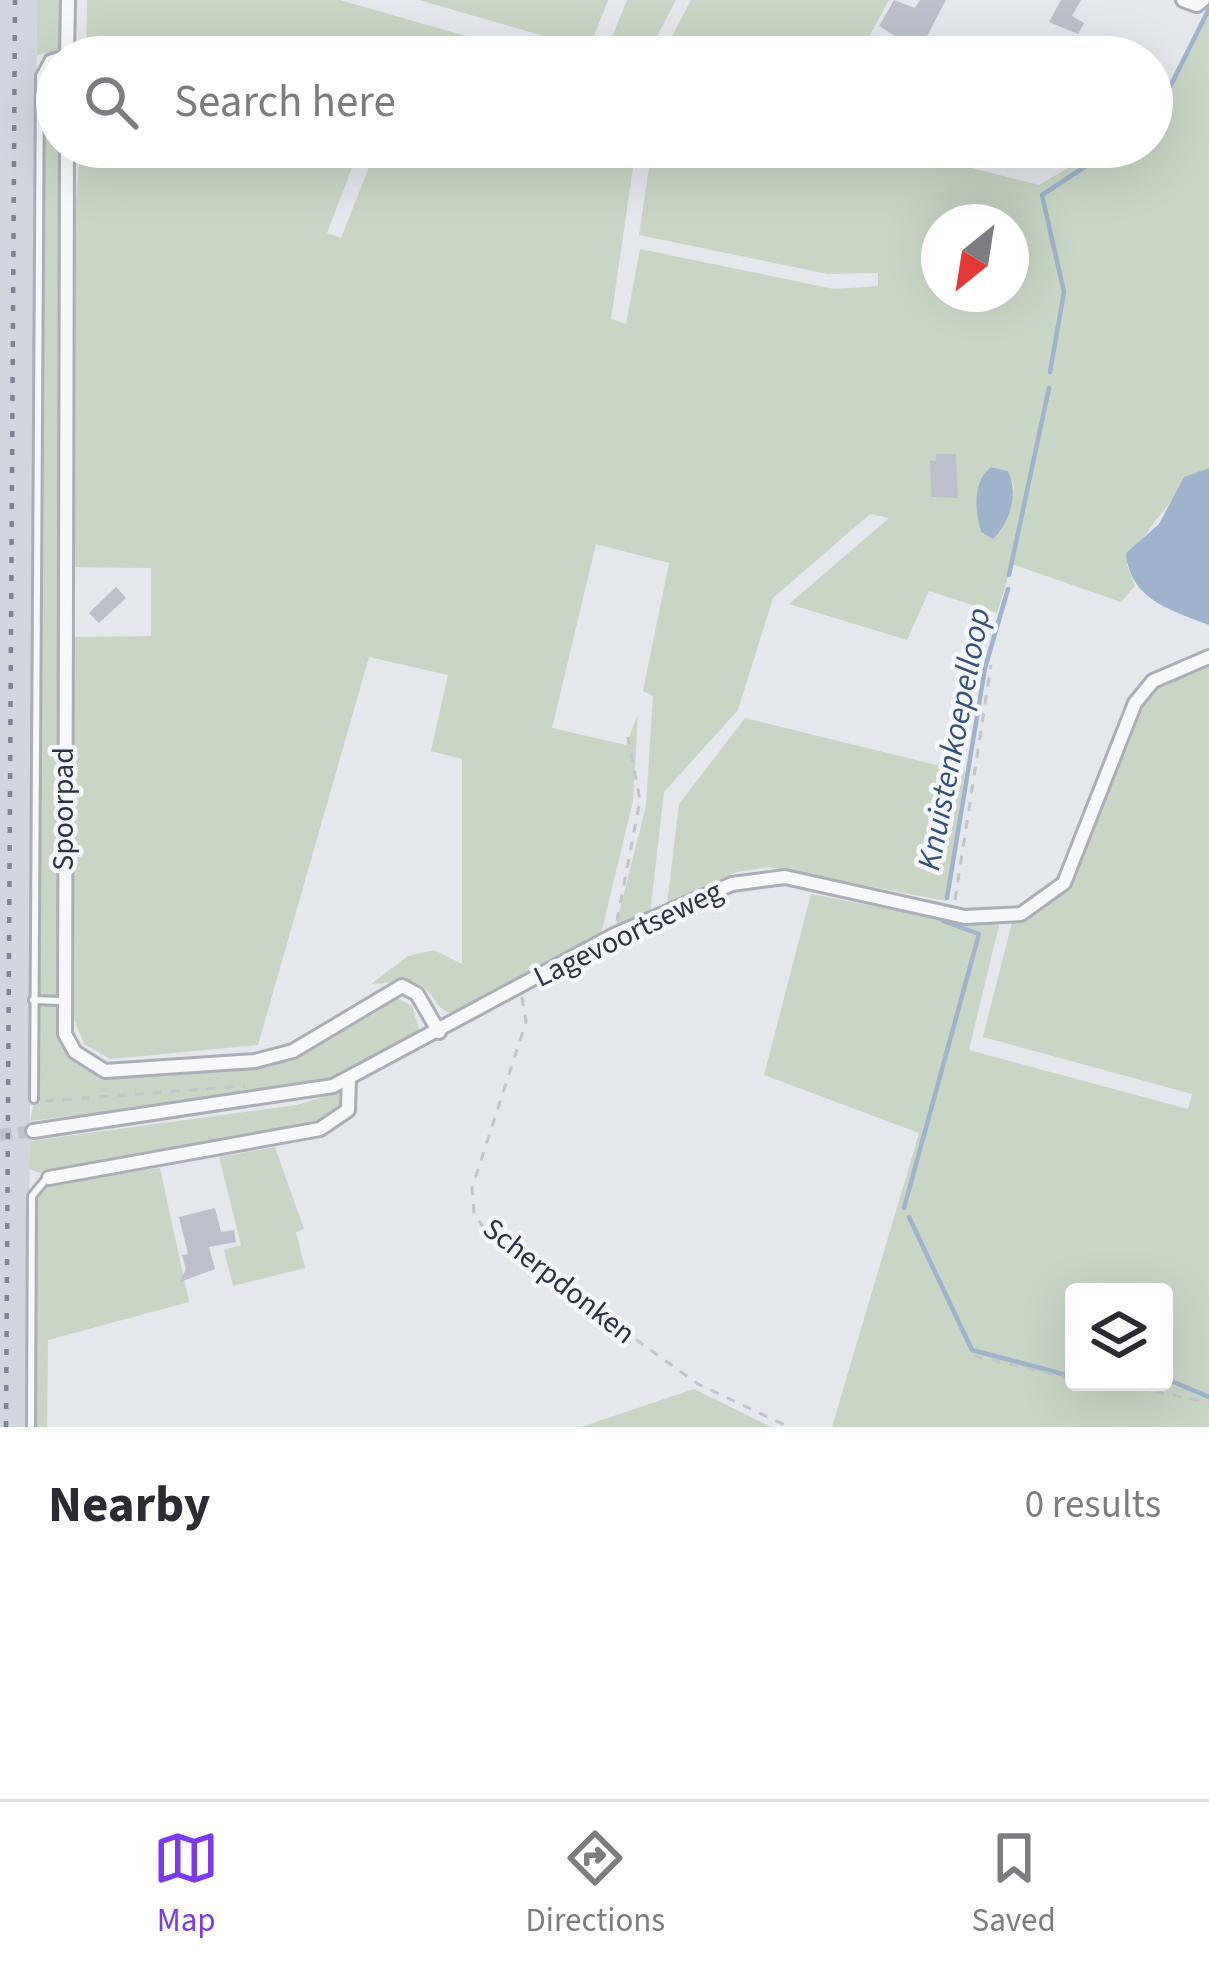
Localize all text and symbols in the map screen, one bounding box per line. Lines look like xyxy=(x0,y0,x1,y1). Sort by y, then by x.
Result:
search box xyxy=(36,36,1173,168)
icon: search xyxy=(78,69,144,135)
text: Search here xyxy=(174,70,396,134)
north arrow xyxy=(921,204,1029,312)
water label: Knuistenkoepelloop xyxy=(905,604,1003,874)
street label: Spoorpad xyxy=(42,747,85,871)
street label: Lagevoortseweg xyxy=(526,870,730,998)
street label: Scherpdonken xyxy=(474,1208,644,1354)
map controls xyxy=(1065,1283,1173,1391)
button: layers xyxy=(1065,1283,1173,1391)
text: Nearby xyxy=(48,1469,210,1541)
text: 0 results xyxy=(1025,1477,1161,1533)
tab: Map xyxy=(153,1825,219,1944)
tab: Directions xyxy=(526,1825,665,1944)
tab: Saved xyxy=(972,1825,1056,1944)

